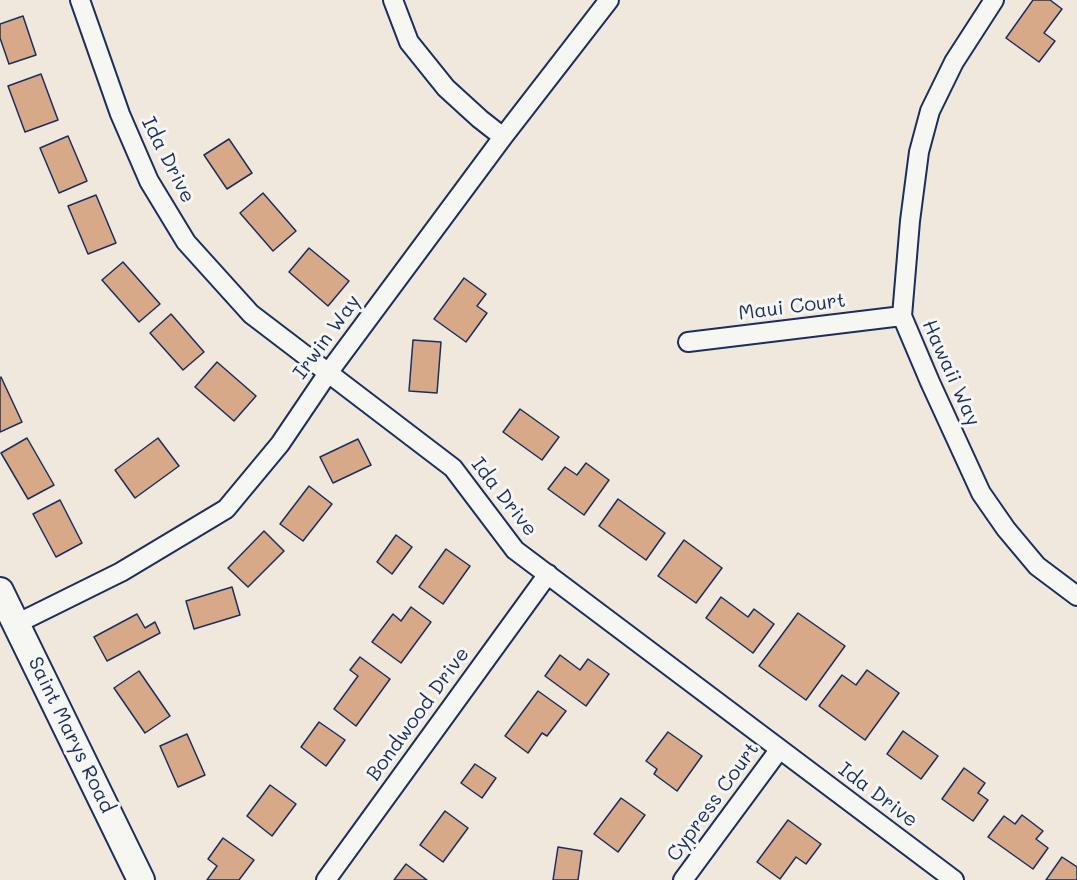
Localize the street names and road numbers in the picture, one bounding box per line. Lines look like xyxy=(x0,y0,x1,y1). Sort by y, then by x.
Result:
street label: Ida Drive xyxy=(136,113,200,207)
street label: Maui Court xyxy=(737,289,847,325)
street label: Irwin Way xyxy=(288,290,366,384)
street label: Hawaii Way xyxy=(917,316,985,430)
street label: Ida Drive xyxy=(466,453,542,541)
street label: Bondwood Drive xyxy=(361,643,475,785)
street label: Saint Marys Road xyxy=(23,653,119,817)
street label: Cypress Court xyxy=(662,738,764,866)
street label: Ida Drive xyxy=(834,757,922,833)

